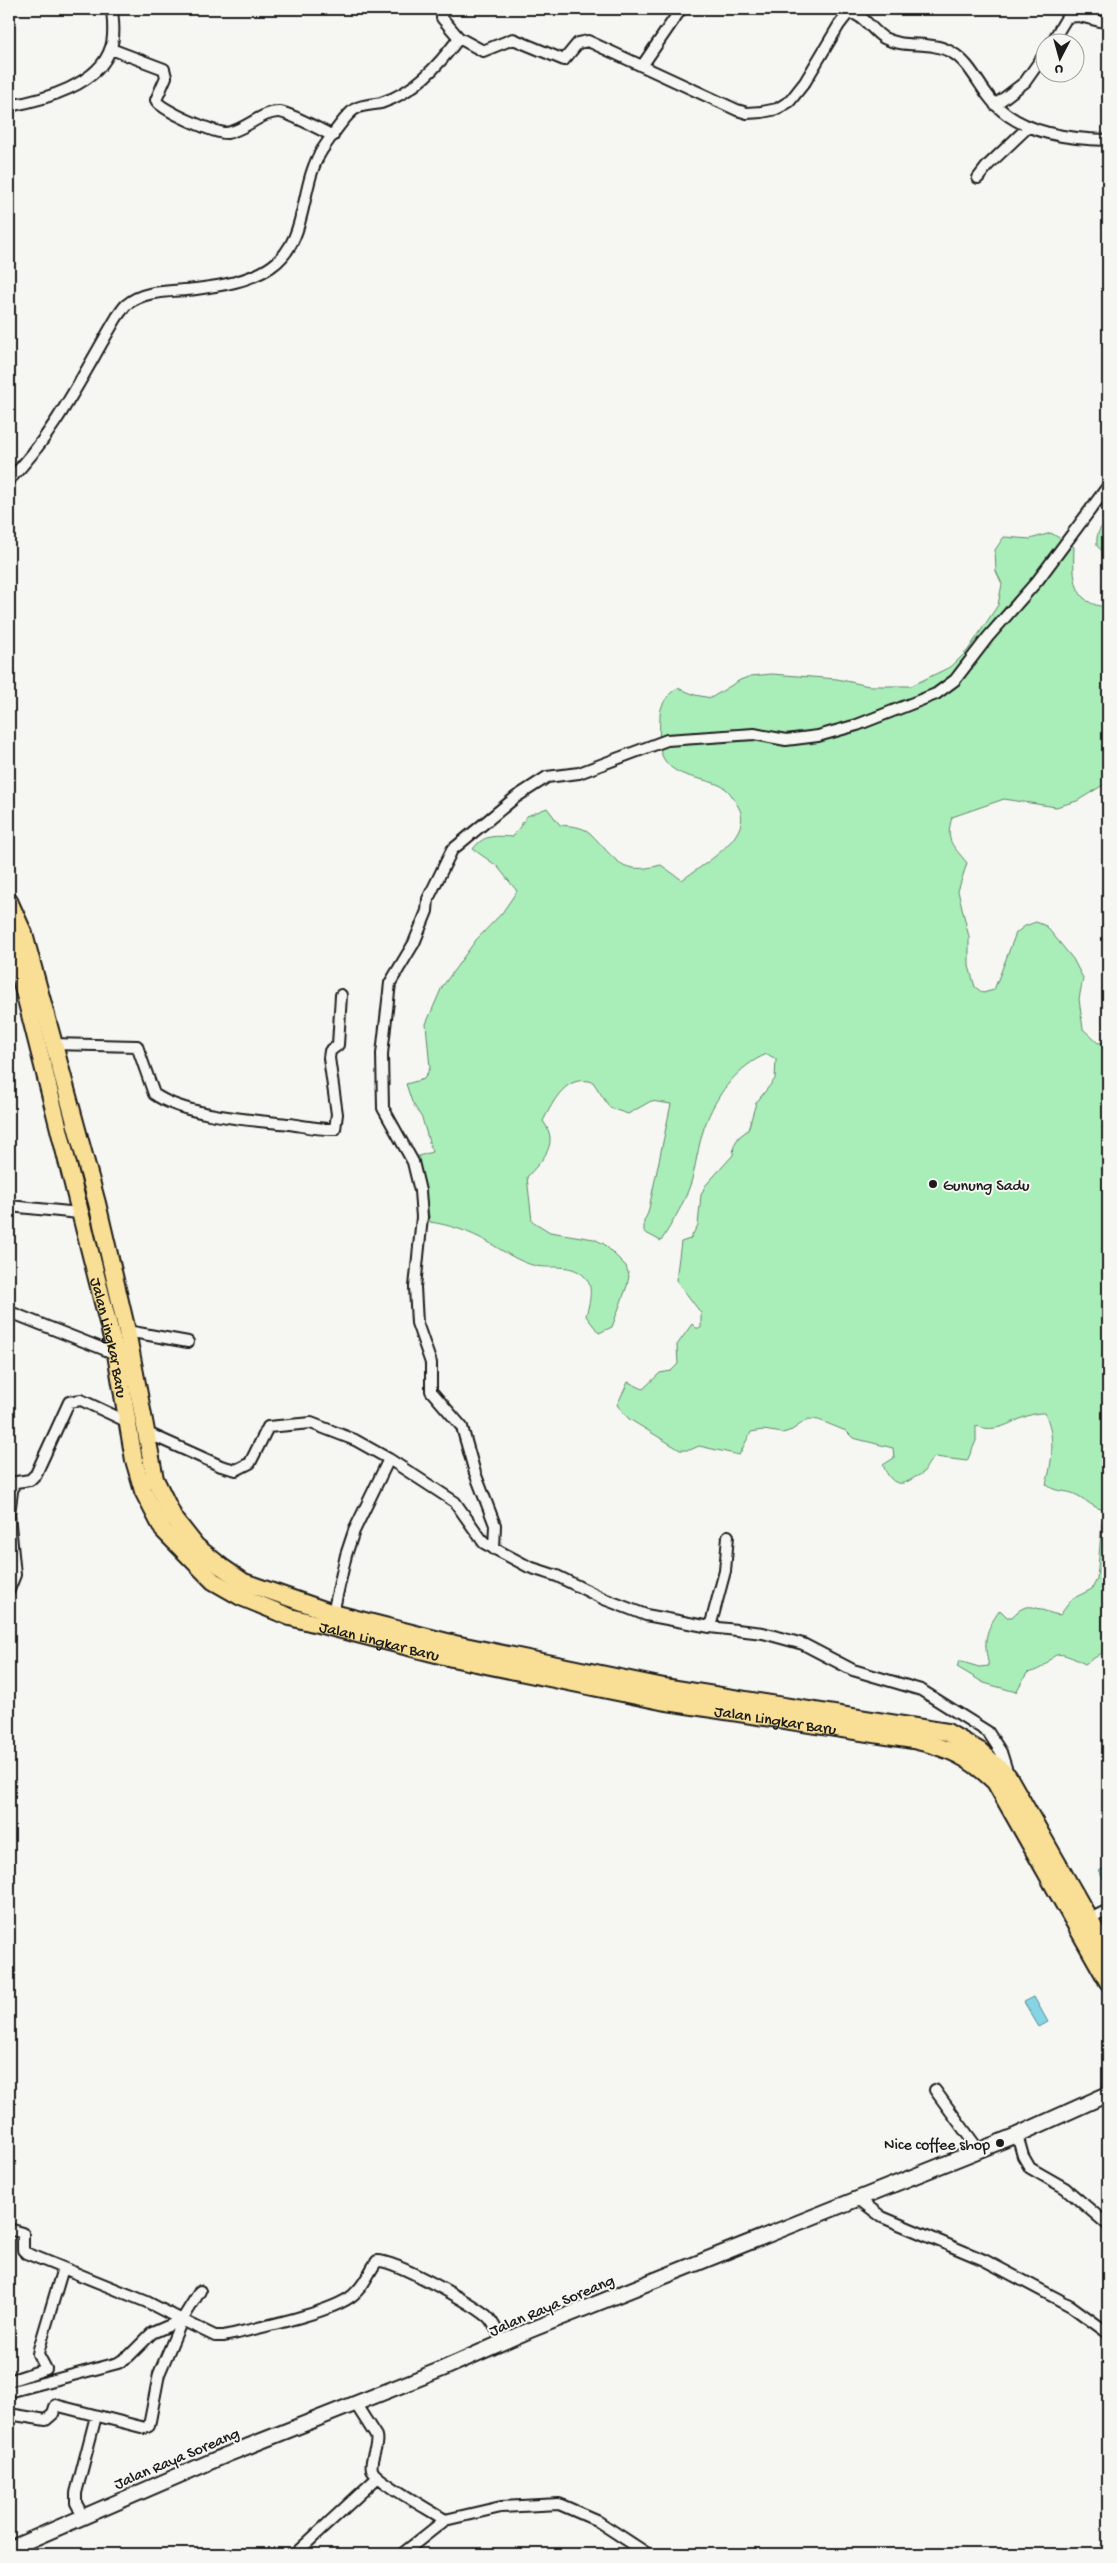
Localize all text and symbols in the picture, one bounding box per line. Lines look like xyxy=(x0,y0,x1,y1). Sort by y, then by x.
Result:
north arrow xyxy=(1034,32,1084,82)
text: U xyxy=(1054,60,1064,77)
marker: Gunung Sadu xyxy=(927,1178,939,1190)
place label: Gunung Sadu xyxy=(943,1178,1030,1197)
street label: Jalan Lingkar Baru xyxy=(84,1276,129,1400)
street label: Jalan Lingkar Baru xyxy=(317,1619,441,1667)
street label: Jalan Lingkar Baru xyxy=(713,1703,838,1741)
place label: Nice coffee shop xyxy=(884,2137,990,2156)
marker: Nice coffee shop xyxy=(994,2137,1006,2149)
street label: Jalan Raya Soreang xyxy=(487,2272,618,2342)
street label: Jalan Raya Soreang xyxy=(112,2425,243,2495)

